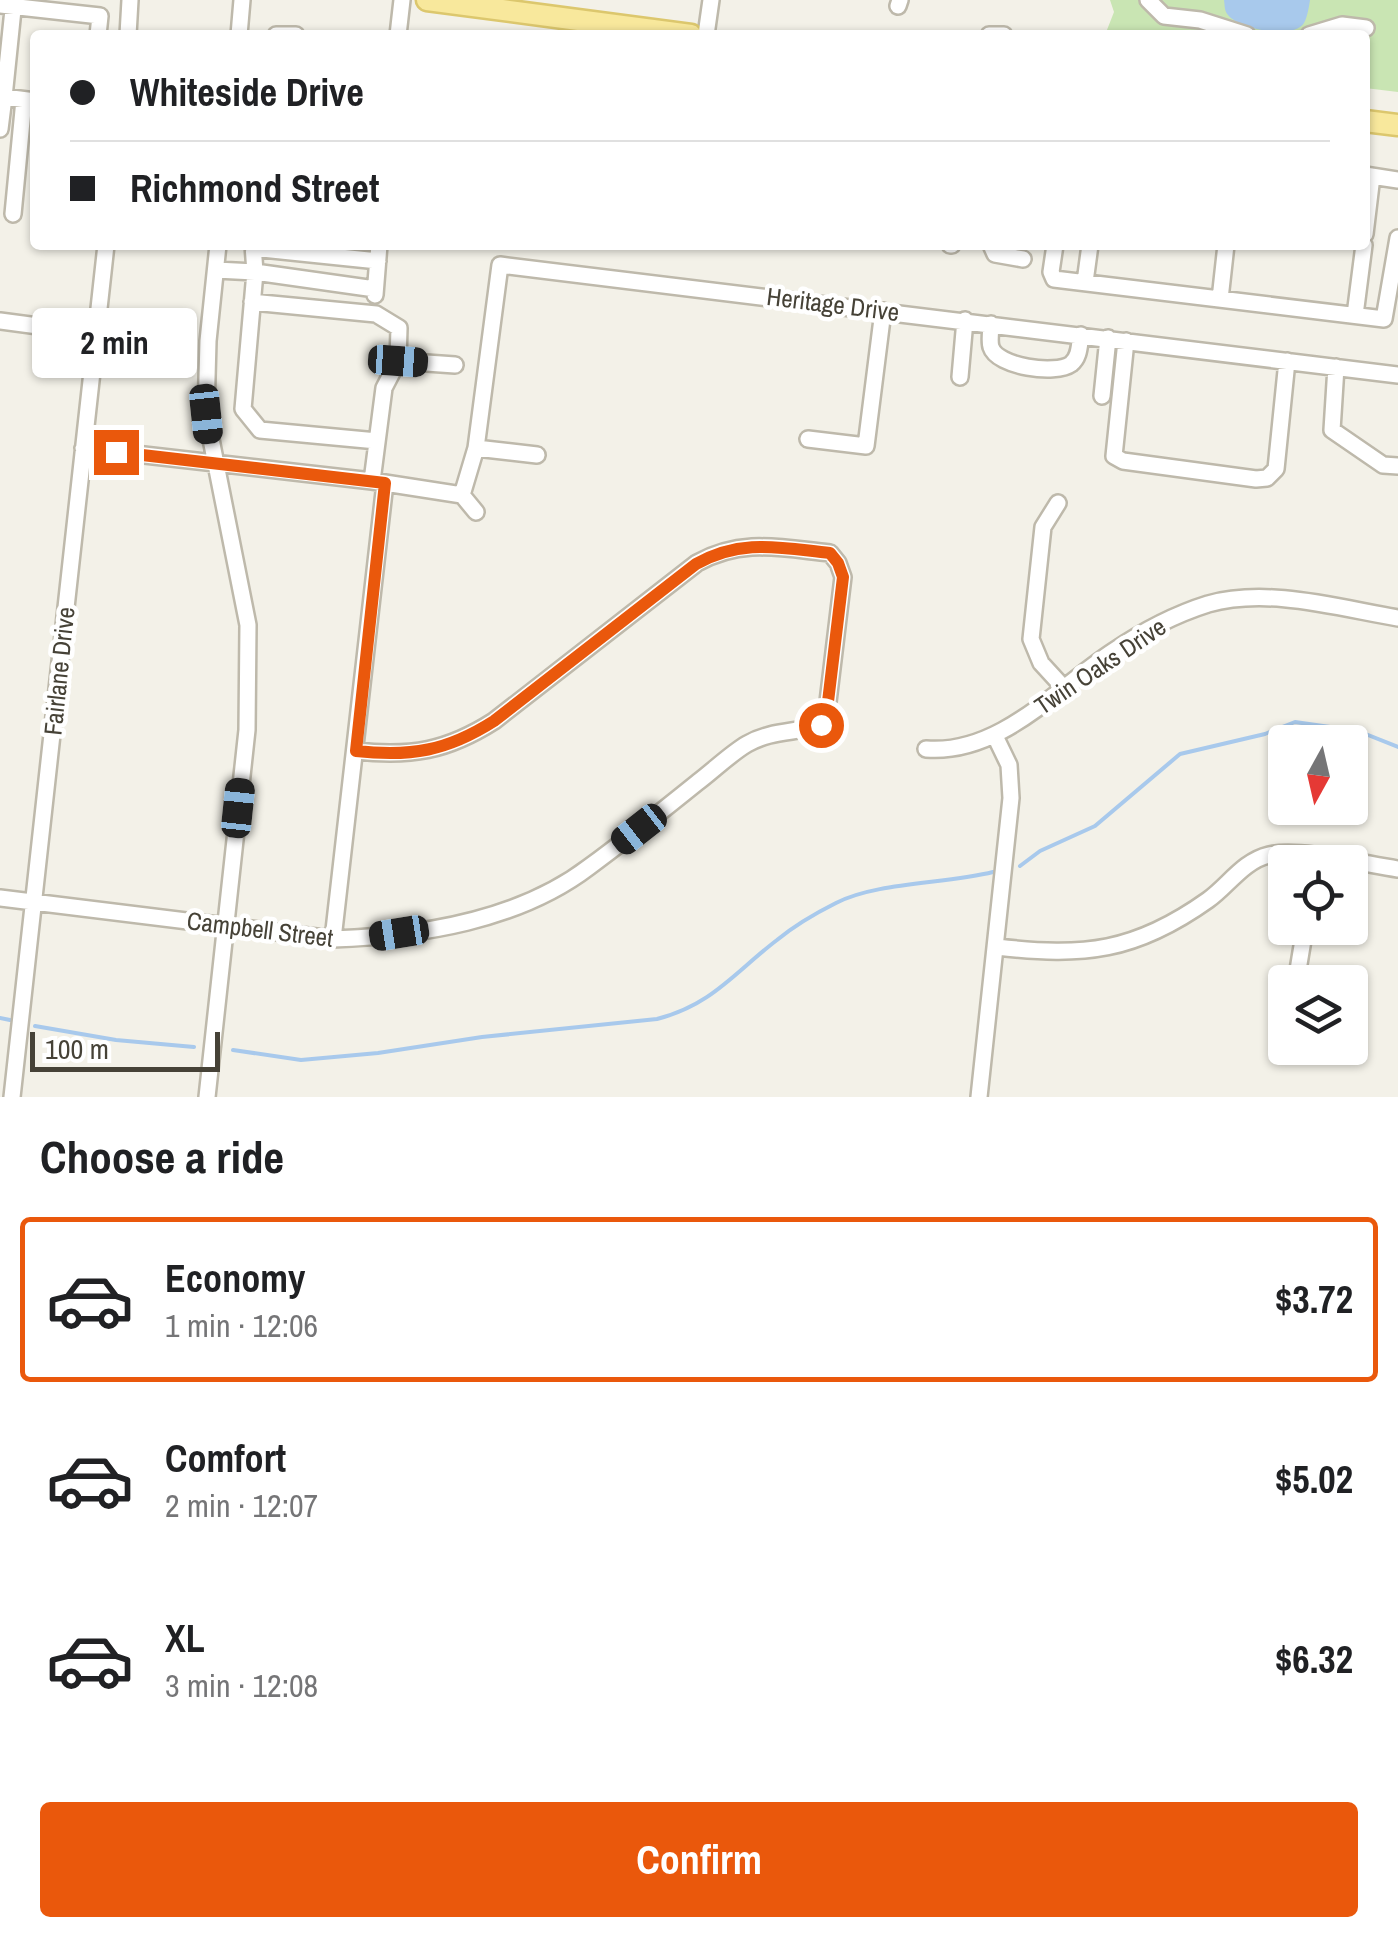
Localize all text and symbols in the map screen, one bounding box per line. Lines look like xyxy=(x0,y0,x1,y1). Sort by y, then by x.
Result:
text: Whiteside Drive xyxy=(130,67,364,118)
text: Richmond Street xyxy=(130,163,379,214)
street label: Heritage Drive xyxy=(765,279,901,329)
callout: 2 min xyxy=(34,307,198,377)
text: 2 min xyxy=(80,321,149,364)
car xyxy=(367,344,429,378)
car xyxy=(188,383,224,445)
route end xyxy=(94,430,139,475)
street label: Fairlane Drive xyxy=(35,605,83,737)
street label: Twin Oaks Drive xyxy=(1028,610,1172,722)
route start xyxy=(799,703,844,748)
north arrow xyxy=(1268,725,1368,825)
map controls xyxy=(1268,725,1368,1065)
car xyxy=(220,777,256,839)
car xyxy=(606,799,672,859)
button: locate xyxy=(1268,845,1368,945)
street label: Campbell Street xyxy=(185,903,335,955)
car xyxy=(367,913,431,953)
button: layers xyxy=(1268,965,1368,1065)
scale bar xyxy=(30,1027,220,1072)
text: 100 m xyxy=(45,1030,109,1068)
text: Choose a ride xyxy=(40,1126,284,1187)
text: Economy xyxy=(165,1253,305,1304)
icon: car xyxy=(45,1255,135,1345)
text: $3.72 xyxy=(1275,1274,1353,1325)
text: 1 min · 12:06 xyxy=(165,1304,318,1347)
text: Comfort xyxy=(165,1433,286,1484)
icon: car xyxy=(45,1435,135,1525)
text: $5.02 xyxy=(1275,1454,1353,1505)
text: 2 min · 12:07 xyxy=(165,1484,318,1527)
text: XL xyxy=(165,1613,205,1664)
icon: car xyxy=(45,1615,135,1705)
text: $6.32 xyxy=(1275,1634,1353,1685)
text: 3 min · 12:08 xyxy=(165,1664,318,1707)
button: Confirm xyxy=(40,1802,1358,1917)

